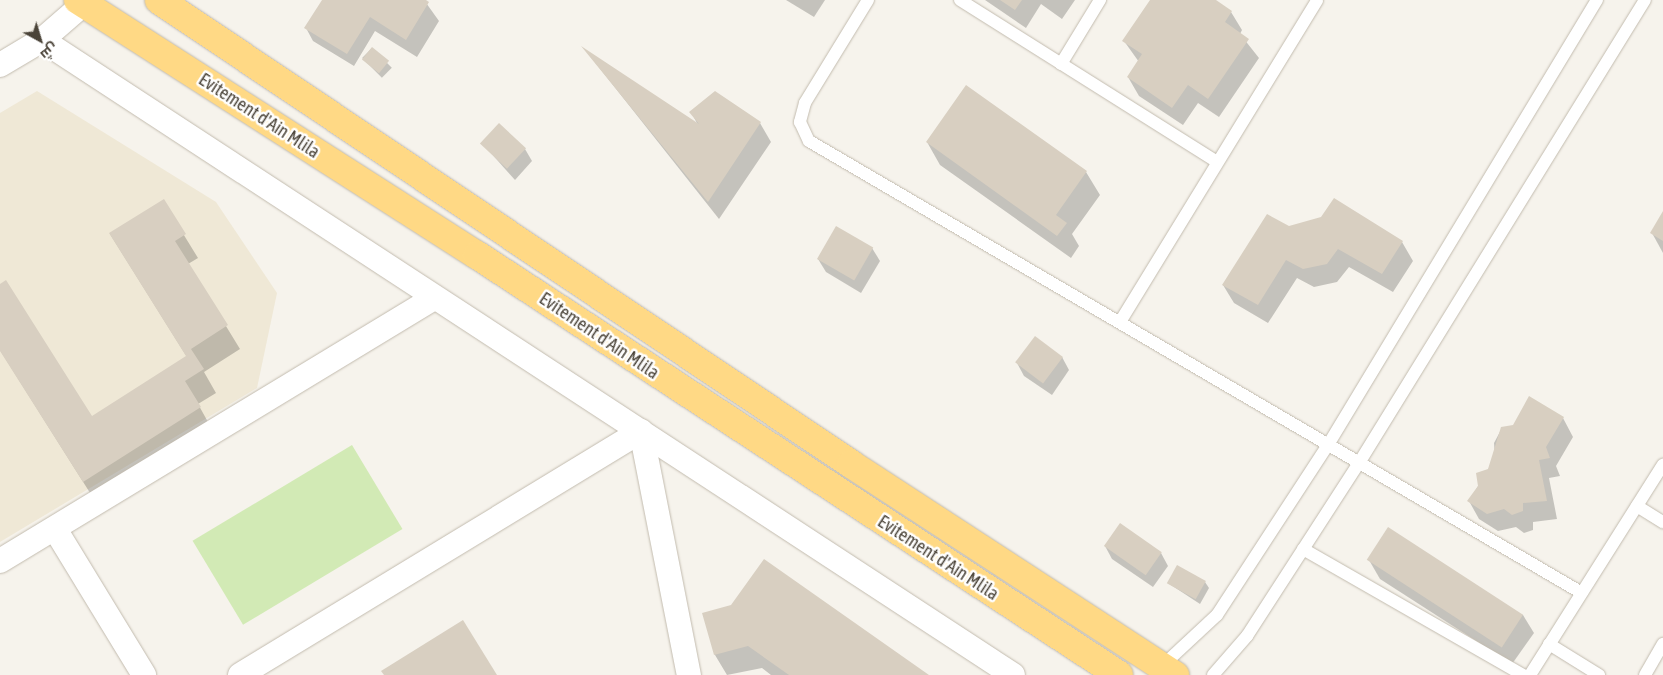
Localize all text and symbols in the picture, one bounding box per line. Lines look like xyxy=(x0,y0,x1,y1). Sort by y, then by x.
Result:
north arrow xyxy=(15,15,65,65)
text: ش xyxy=(37,40,61,64)
street label: Evitement d'Ain Mlila xyxy=(195,69,323,163)
street label: Evitement d'Ain Mlila xyxy=(535,288,663,384)
street label: Evitement d'Ain Mlila xyxy=(874,511,1002,605)

